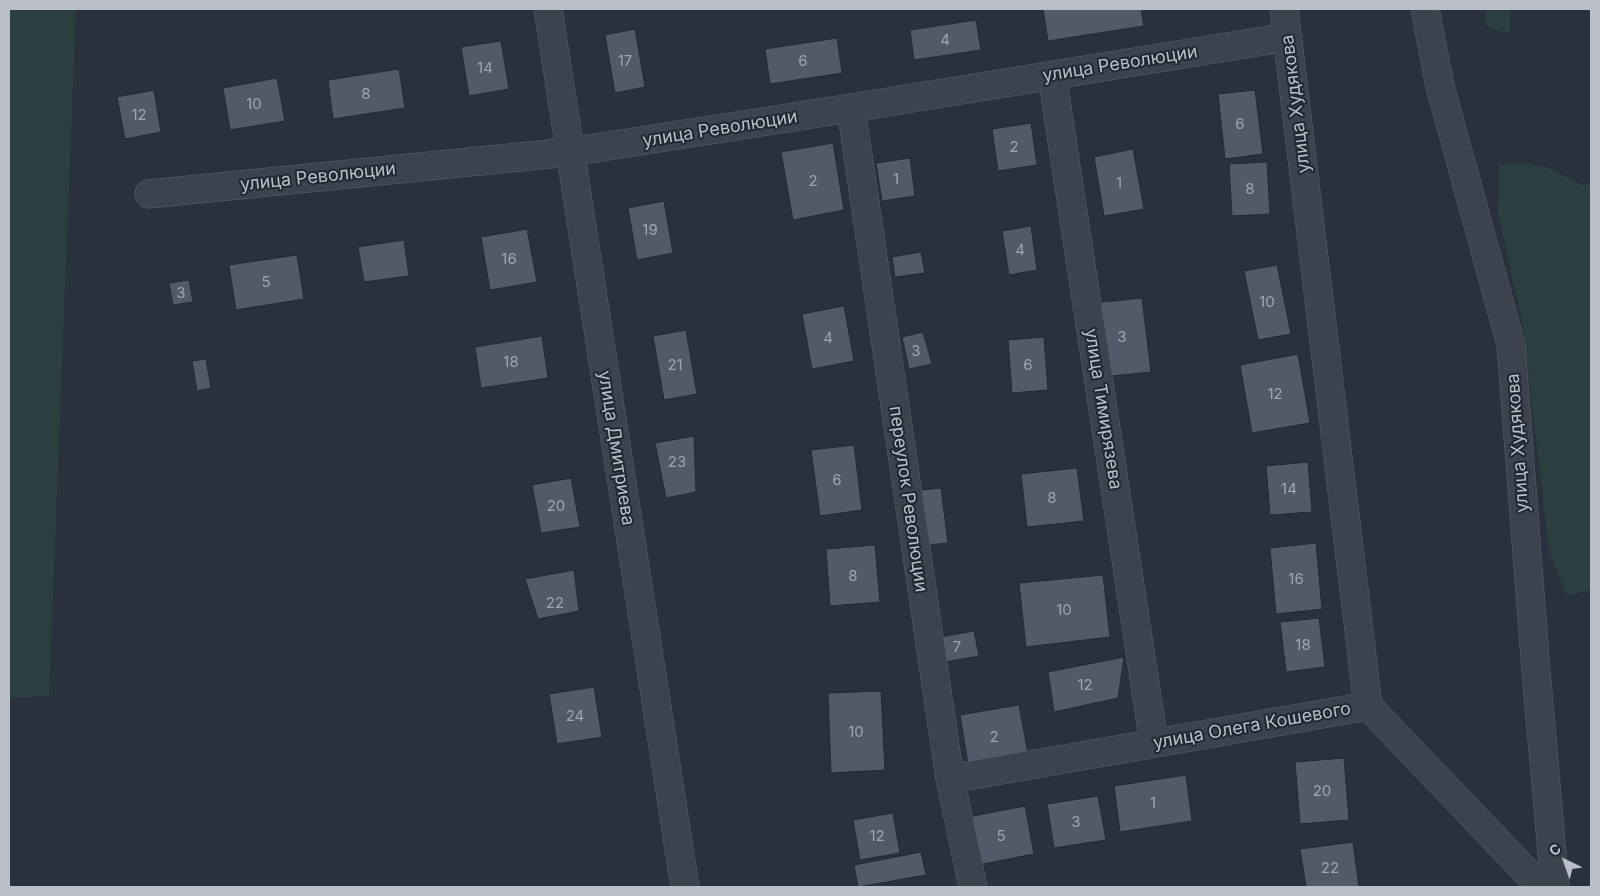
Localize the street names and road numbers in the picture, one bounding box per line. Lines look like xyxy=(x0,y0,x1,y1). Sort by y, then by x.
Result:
street label: улица Худякова xyxy=(1277,33,1315,175)
street label: улица Революции xyxy=(1041,41,1199,87)
street label: улица Революции xyxy=(641,106,799,152)
street label: улица Революции xyxy=(239,158,397,196)
street label: улица Тимирязева xyxy=(1080,327,1126,491)
street label: улица Дмитриева xyxy=(593,369,639,527)
street label: улица Худякова xyxy=(1502,373,1534,513)
street label: переулок Революции xyxy=(884,404,932,594)
street label: улица Олега Кошевого xyxy=(1151,698,1353,754)

